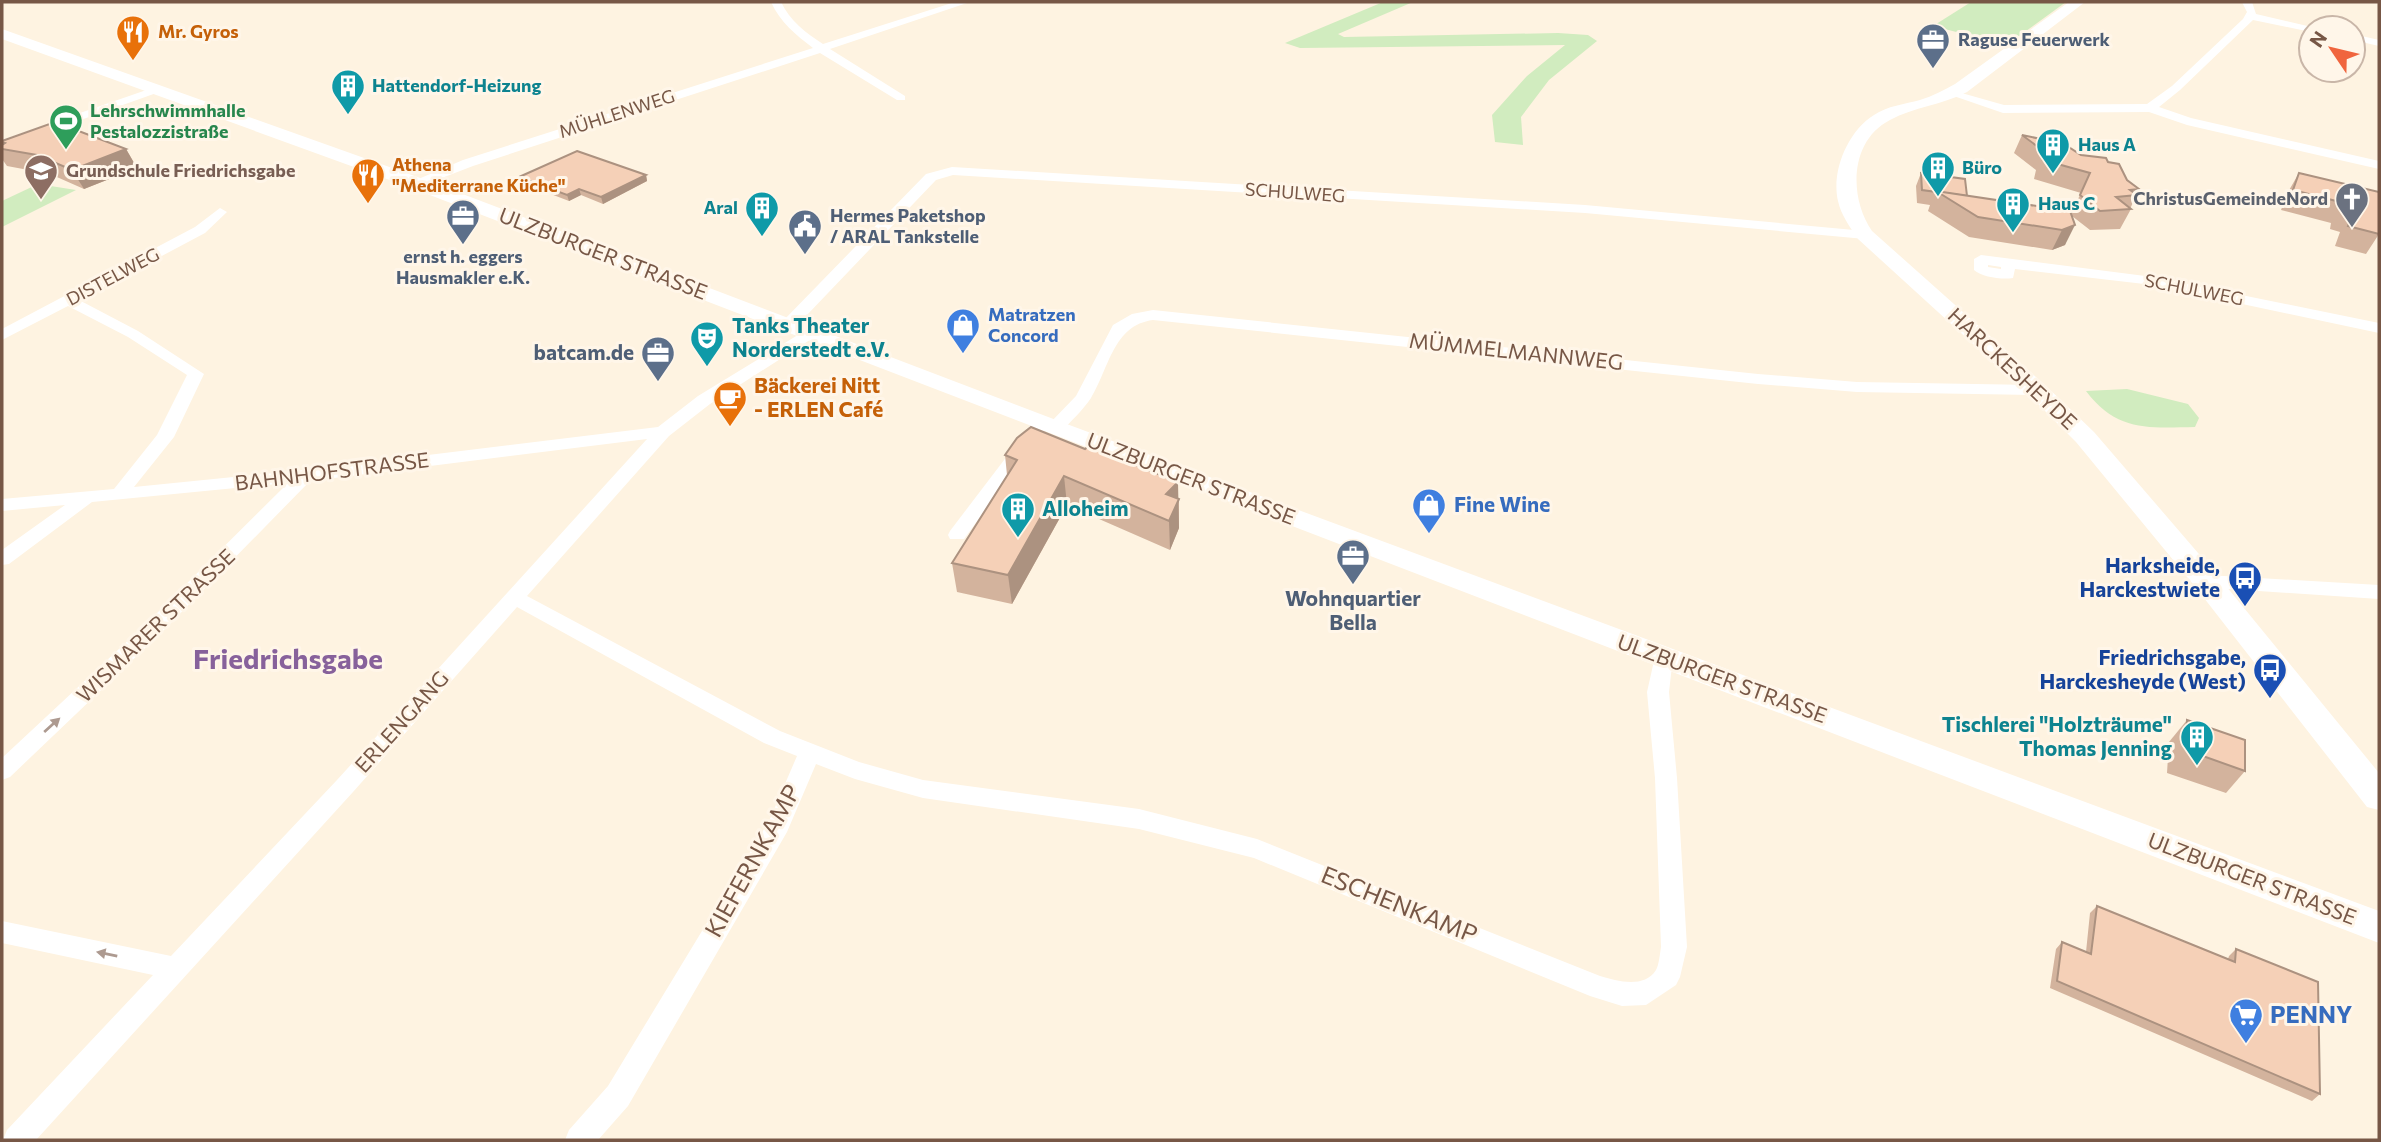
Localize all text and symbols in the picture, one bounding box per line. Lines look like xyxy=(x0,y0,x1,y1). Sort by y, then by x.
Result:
restaurant icon: Mr. Gyros xyxy=(114,13,152,62)
north arrow xyxy=(2297,14,2367,84)
place label: Mr. Gyros xyxy=(158,20,239,42)
office icon: Raguse Feuerwerk xyxy=(1914,21,1952,70)
text: N xyxy=(2304,27,2331,51)
place label: Raguse Feuerwerk xyxy=(1958,28,2111,50)
building icon: Hattendorf-Heizung xyxy=(329,67,367,116)
place label: Hattendorf-Heizung xyxy=(372,74,542,96)
street label: MÜHLENWEG xyxy=(556,84,677,142)
place label: Lehrschwimmhalle Pestalozzistraße xyxy=(90,99,245,142)
sports icon: Lehrschwimmhalle Pestalozzistraße xyxy=(47,102,85,151)
building icon: Haus A xyxy=(2034,126,2072,175)
place label: Haus A xyxy=(2078,133,2136,155)
building icon: Büro xyxy=(1919,149,1957,198)
school or university icon: Grundschule Friedrichsgabe xyxy=(22,152,60,201)
place label: Athena "Mediterrane Küche" xyxy=(392,153,566,196)
restaurant icon: Athena "Mediterrane Küche" xyxy=(349,156,387,205)
place label: Büro xyxy=(1962,156,2002,178)
place label: Grundschule Friedrichsgabe xyxy=(66,159,295,181)
street label: SCHULWEG xyxy=(1244,178,1346,206)
church icon: ChristusGemeindeNord xyxy=(2333,180,2371,229)
building icon: Haus C xyxy=(1994,185,2032,234)
place label: ChristusGemeindeNord xyxy=(2133,187,2328,209)
building icon: Aral xyxy=(743,189,781,238)
place label: Haus C xyxy=(2038,192,2095,214)
place label: Aral xyxy=(703,196,738,218)
office icon: ernst h. eggers Hausmakler e.K. xyxy=(444,197,482,246)
street label: ULZBURGER STRASSE xyxy=(496,201,711,304)
place label: Hermes Paketshop / ARAL Tankstelle xyxy=(830,204,986,247)
public building icon: Hermes Paketshop / ARAL Tankstelle xyxy=(786,207,824,256)
street label: DISTELWEG xyxy=(62,242,163,310)
place label: ernst h. eggers Hausmakler e.K. xyxy=(396,245,530,288)
street label: SCHULWEG xyxy=(2143,269,2246,309)
street label: HARCKESHEYDE xyxy=(1943,302,2083,434)
place label: Matratzen Concord xyxy=(988,303,1076,346)
shop icon: Matratzen Concord xyxy=(944,306,982,355)
place label: Tanks Theater Norderstedt e.V. xyxy=(732,312,890,361)
theatre icon: Tanks Theater Norderstedt e.V. xyxy=(688,319,726,368)
street label: MÜMMELMANNWEG xyxy=(1408,327,1624,374)
office icon: batcam.de xyxy=(639,334,677,383)
place label: batcam.de xyxy=(534,339,634,364)
place label: Bäckerei Nitt - ERLEN Café xyxy=(754,372,883,421)
cafe icon: Bäckerei Nitt - ERLEN Café xyxy=(711,379,749,428)
street label: ULZBURGER STRASSE xyxy=(1084,426,1299,529)
street label: BAHNHOFSTRASSE xyxy=(233,446,430,495)
shop icon: Fine Wine xyxy=(1410,486,1448,535)
building icon: Alloheim xyxy=(999,490,1037,539)
place label: Fine Wine xyxy=(1454,491,1550,516)
place label: Alloheim xyxy=(1042,495,1128,520)
office icon: Wohnquartier Bella xyxy=(1334,537,1372,586)
street label: WISMARER STRASSE xyxy=(71,543,239,707)
place label: Harksheide, Harckestwiete xyxy=(2079,552,2220,601)
bus stop icon: Harksheide, Harckestwiete xyxy=(2226,559,2264,608)
place label: Wohnquartier Bella xyxy=(1285,585,1421,634)
street label: ULZBURGER STRASSE xyxy=(1614,628,1831,727)
district label: Friedrichsgabe xyxy=(193,641,383,675)
place label: Friedrichsgabe, Harckesheyde (West) xyxy=(2039,644,2246,693)
bus stop icon: Friedrichsgabe, Harckesheyde (West) xyxy=(2251,651,2289,700)
street label: ERLENGANG xyxy=(349,665,453,777)
place label: Tischlerei "Holzträume" Thomas Jenning xyxy=(1942,711,2172,760)
one-way arrow xyxy=(43,717,61,733)
building icon: Tischlerei "Holzträume" Thomas Jenning xyxy=(2178,718,2216,767)
street label: KIEFERNKAMP xyxy=(698,779,806,942)
street label: ULZBURGER STRASSE xyxy=(2145,826,2360,929)
street label: ESCHENKAMP xyxy=(1317,859,1482,948)
one-way arrow xyxy=(96,949,118,960)
supermarket icon: PENNY xyxy=(2227,996,2265,1045)
place label: PENNY xyxy=(2270,999,2352,1028)

